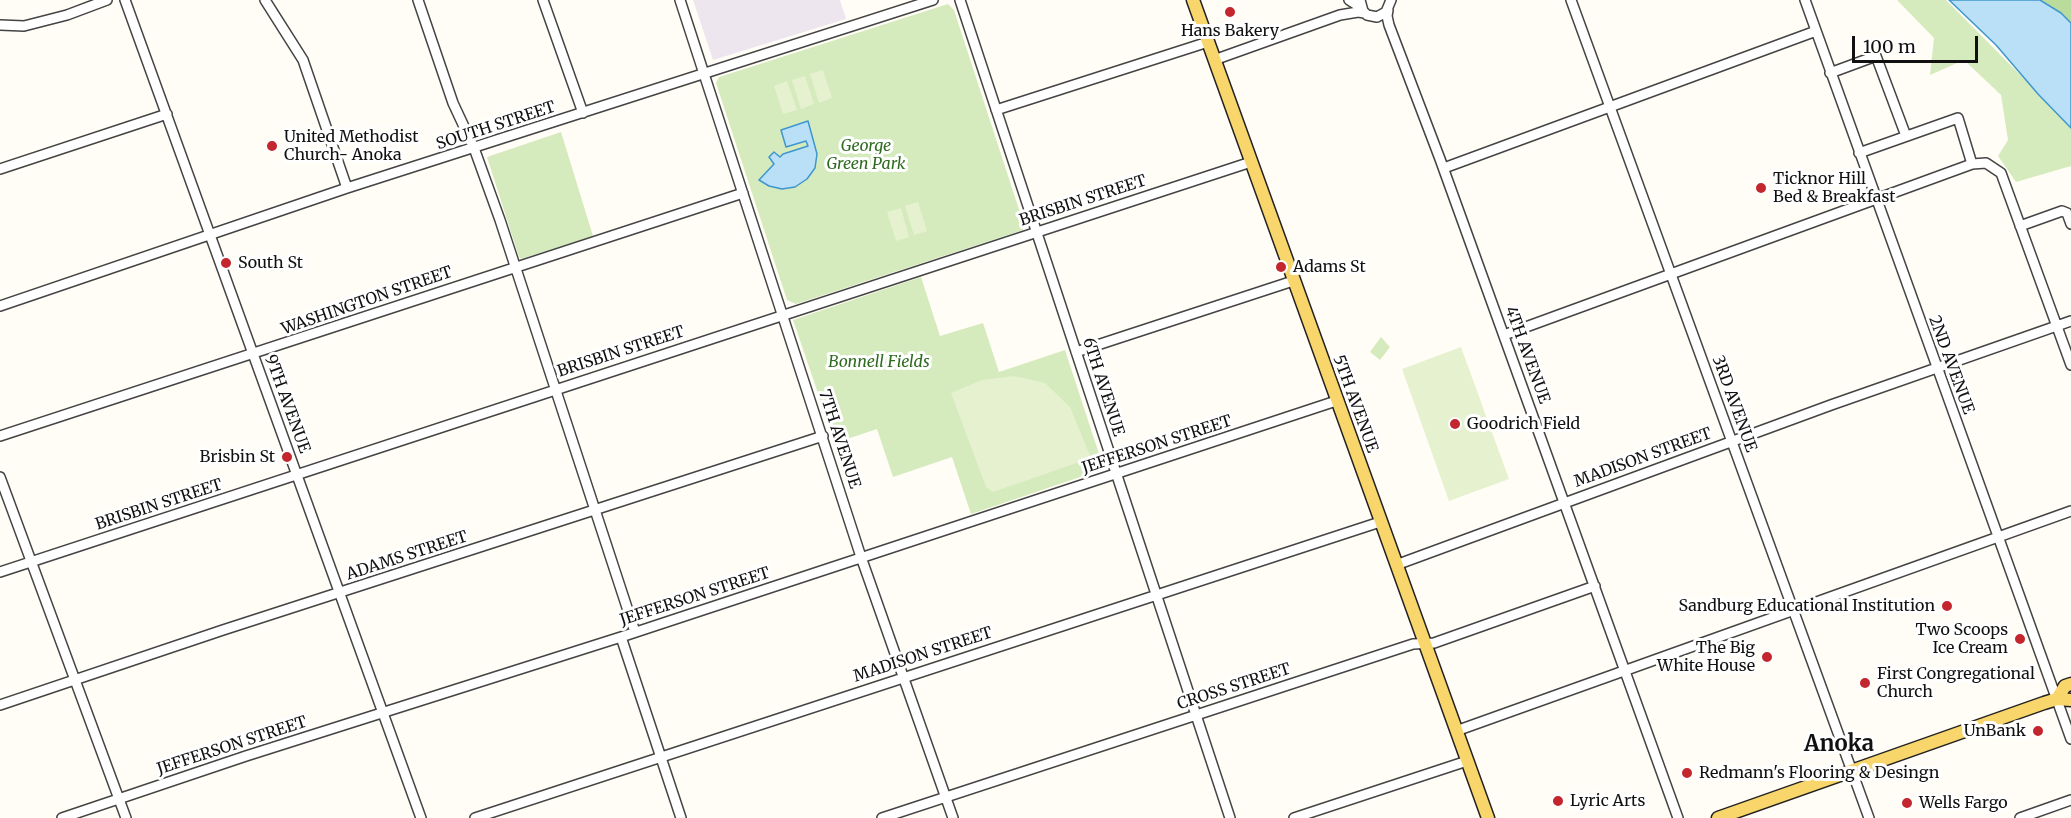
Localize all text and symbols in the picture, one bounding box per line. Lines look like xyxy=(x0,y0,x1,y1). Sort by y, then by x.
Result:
marker: Hans Bakery xyxy=(1223,5,1237,19)
place label: Hans Bakery xyxy=(1181,21,1279,41)
scale bar xyxy=(1855,24,1981,62)
text: 100 m xyxy=(1863,35,1916,58)
street label: SOUTH STREET xyxy=(434,98,558,154)
place label: United Methodist Church- Anoka xyxy=(284,127,418,165)
park label: George Green Park xyxy=(826,136,906,174)
marker: United Methodist Church- Anoka xyxy=(265,139,279,153)
place label: Ticknor Hill Bed & Breakfast xyxy=(1773,169,1896,207)
street label: BRISBIN STREET xyxy=(1017,171,1149,231)
marker: Ticknor Hill Bed & Breakfast xyxy=(1754,181,1768,195)
place label: South St xyxy=(238,253,303,273)
marker: South St xyxy=(219,256,233,270)
place label: Adams St xyxy=(1293,257,1366,277)
marker: Adams St xyxy=(1274,260,1288,274)
street label: WASHINGTON STREET xyxy=(279,263,455,339)
street label: 4TH AVENUE xyxy=(1501,304,1553,406)
street label: 2ND AVENUE xyxy=(1924,313,1978,417)
street label: BRISBIN STREET xyxy=(555,322,687,382)
street label: 6TH AVENUE xyxy=(1078,335,1128,439)
street label: 9TH AVENUE xyxy=(260,352,314,456)
park label: Bonnell Fields xyxy=(828,352,930,372)
street label: 5TH AVENUE xyxy=(1328,353,1382,455)
street label: 3RD AVENUE xyxy=(1708,353,1760,455)
street label: 7TH AVENUE xyxy=(814,387,864,491)
street label: JEFFERSON STREET xyxy=(1080,412,1234,478)
place label: Goodrich Field xyxy=(1467,414,1580,434)
marker: Goodrich Field xyxy=(1448,417,1462,431)
street label: MADISON STREET xyxy=(1572,424,1714,492)
place label: Brisbin St xyxy=(200,447,275,467)
marker: Brisbin St xyxy=(280,450,294,464)
street label: BRISBIN STREET xyxy=(93,475,225,535)
street label: ADAMS STREET xyxy=(344,527,470,585)
street label: JEFFERSON STREET xyxy=(618,564,772,630)
place label: Sandburg Educational Institution xyxy=(1678,596,1935,616)
marker: Sandburg Educational Institution xyxy=(1940,599,1954,613)
place label: Two Scoops Ice Cream xyxy=(1915,620,2008,658)
street label: MADISON STREET xyxy=(851,623,995,687)
marker: Two Scoops Ice Cream xyxy=(2013,632,2027,646)
place label: The Big White House xyxy=(1657,638,1755,676)
marker: The Big White House xyxy=(1760,650,1774,664)
street label: CROSS STREET xyxy=(1175,660,1293,714)
place label: First Congregational Church xyxy=(1877,664,2035,702)
marker: First Congregational Church xyxy=(1858,676,1872,690)
street label: JEFFERSON STREET xyxy=(155,713,309,779)
place label: UnBank xyxy=(1964,721,2026,741)
marker: UnBank xyxy=(2031,724,2045,738)
district label: Anoka xyxy=(1804,732,1874,758)
place label: Redmann's Flooring & Desingn xyxy=(1699,763,1939,783)
marker: Redmann's Flooring & Desingn xyxy=(1680,766,1694,780)
place label: Lyric Arts xyxy=(1570,791,1645,811)
place label: Wells Fargo xyxy=(1919,793,2008,813)
marker: Lyric Arts xyxy=(1551,794,1565,808)
marker: Wells Fargo xyxy=(1900,796,1914,810)

